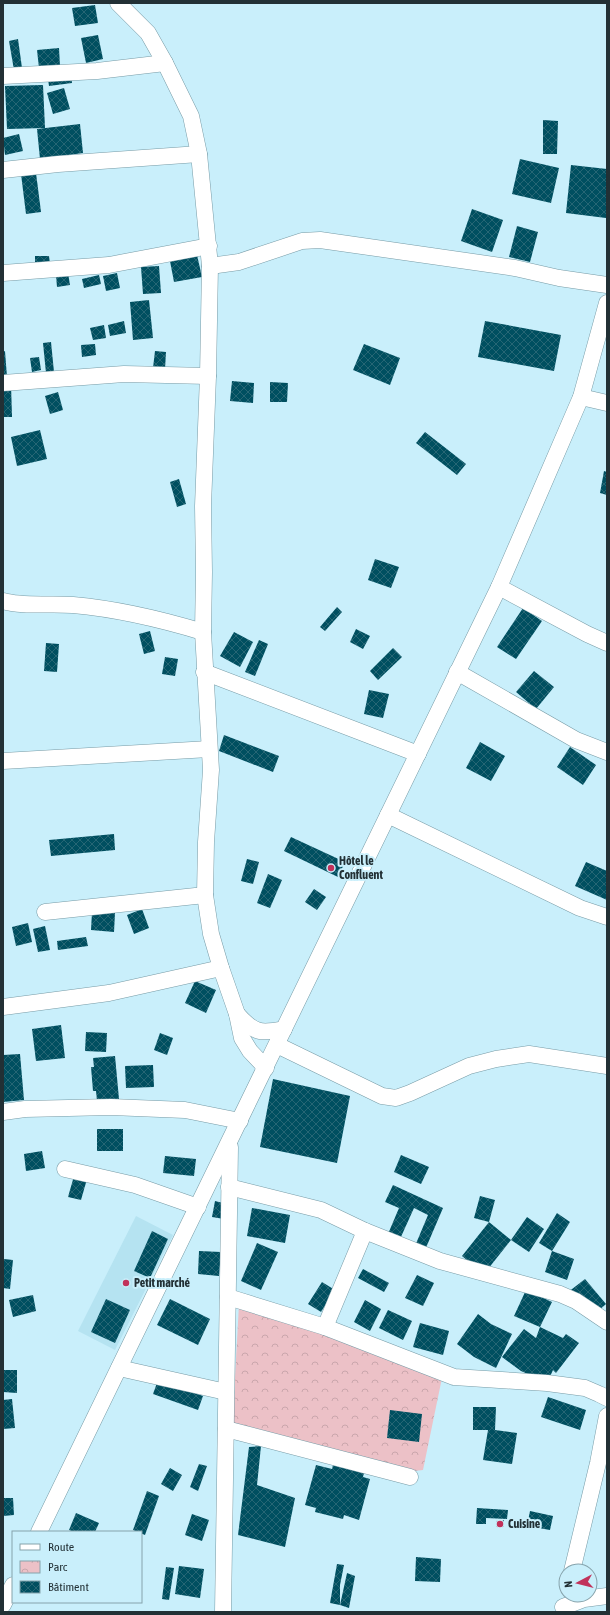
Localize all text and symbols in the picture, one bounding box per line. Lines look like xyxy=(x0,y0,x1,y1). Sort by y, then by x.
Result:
place label: Hôtel le Confluent xyxy=(339,854,383,882)
marker: Hôtel le Confluent xyxy=(326,863,336,873)
place label: Petit marché xyxy=(134,1276,191,1290)
marker: Petit marché xyxy=(121,1278,131,1288)
place label: Cuisine xyxy=(508,1517,541,1531)
marker: Cuisine xyxy=(495,1519,505,1529)
legend xyxy=(12,1531,142,1603)
text: Route xyxy=(48,1540,74,1554)
text: Parc xyxy=(48,1560,68,1574)
north arrow xyxy=(558,1563,598,1603)
text: Bâtiment xyxy=(48,1580,89,1594)
text: N xyxy=(562,1580,574,1588)

